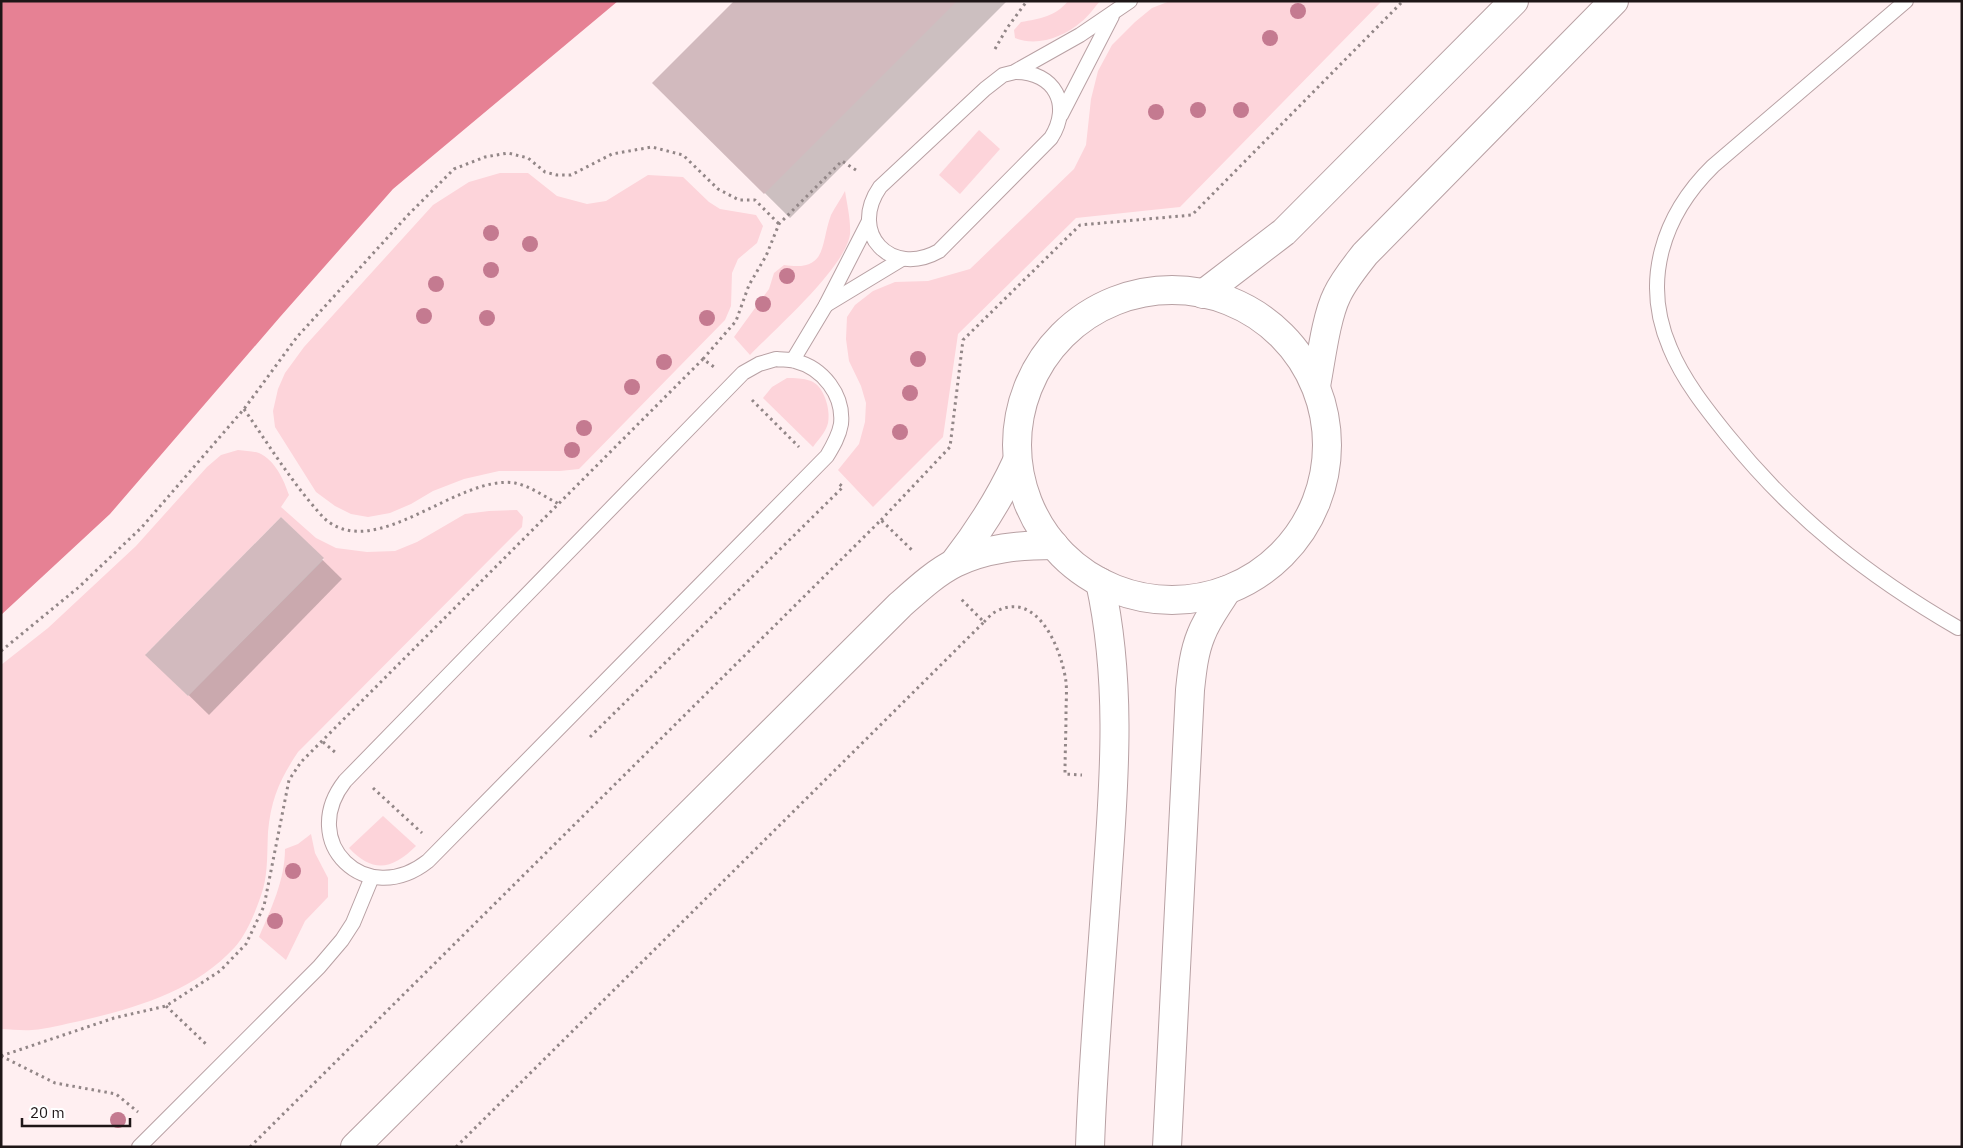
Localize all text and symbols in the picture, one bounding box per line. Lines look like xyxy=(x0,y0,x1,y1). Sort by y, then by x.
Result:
scale bar xyxy=(22,1096,130,1128)
text: 20 m xyxy=(30,1103,65,1122)

